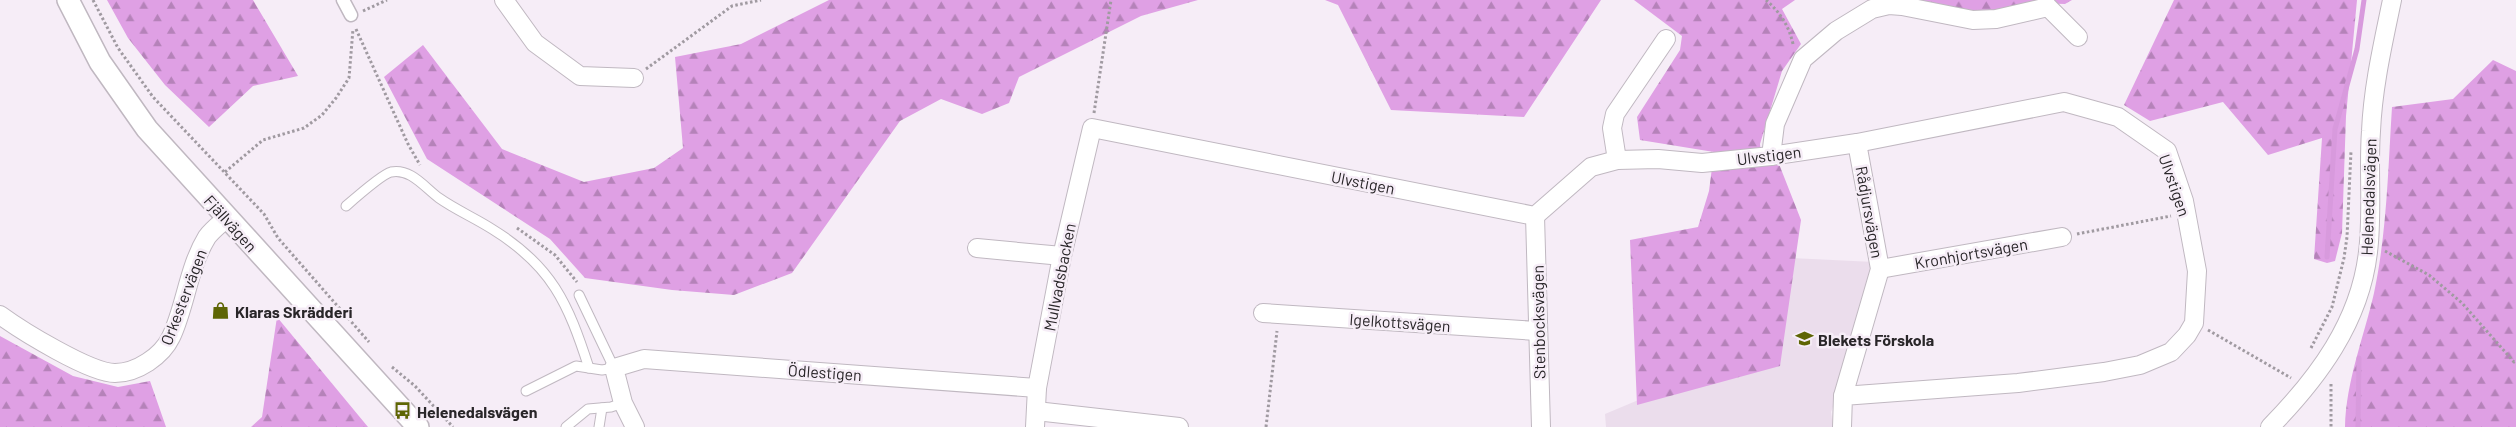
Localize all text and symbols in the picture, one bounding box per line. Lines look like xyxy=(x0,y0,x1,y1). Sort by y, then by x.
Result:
street label: Helenedalsvägen xyxy=(2356,138,2380,256)
street label: Ulvstigen xyxy=(1736,142,1802,168)
street label: Ulvstigen xyxy=(2156,151,2194,219)
street label: Rådjursvägen xyxy=(1853,164,1887,260)
street label: Ulvstigen xyxy=(1330,167,1396,197)
street label: Fjällvägen xyxy=(201,191,261,255)
street label: Mullvadsbacken xyxy=(1039,221,1079,333)
street label: Kronhjortsvägen xyxy=(1913,234,2029,272)
street label: Orkestervägen xyxy=(156,246,210,348)
street label: Stenbocksvägen xyxy=(1528,265,1548,379)
shop icon: Klaras Skrädderi xyxy=(211,301,231,321)
place label: Klaras Skrädderi xyxy=(235,302,353,321)
street label: Igelkottsvägen xyxy=(1349,309,1451,335)
school or university icon: Blekets Förskola xyxy=(1794,329,1814,349)
place label: Blekets Förskola xyxy=(1818,330,1934,349)
street label: Ödlestigen xyxy=(787,360,863,384)
bus stop icon: Helenedalsvägen xyxy=(393,401,413,421)
place label: Helenedalsvägen xyxy=(417,402,537,421)

